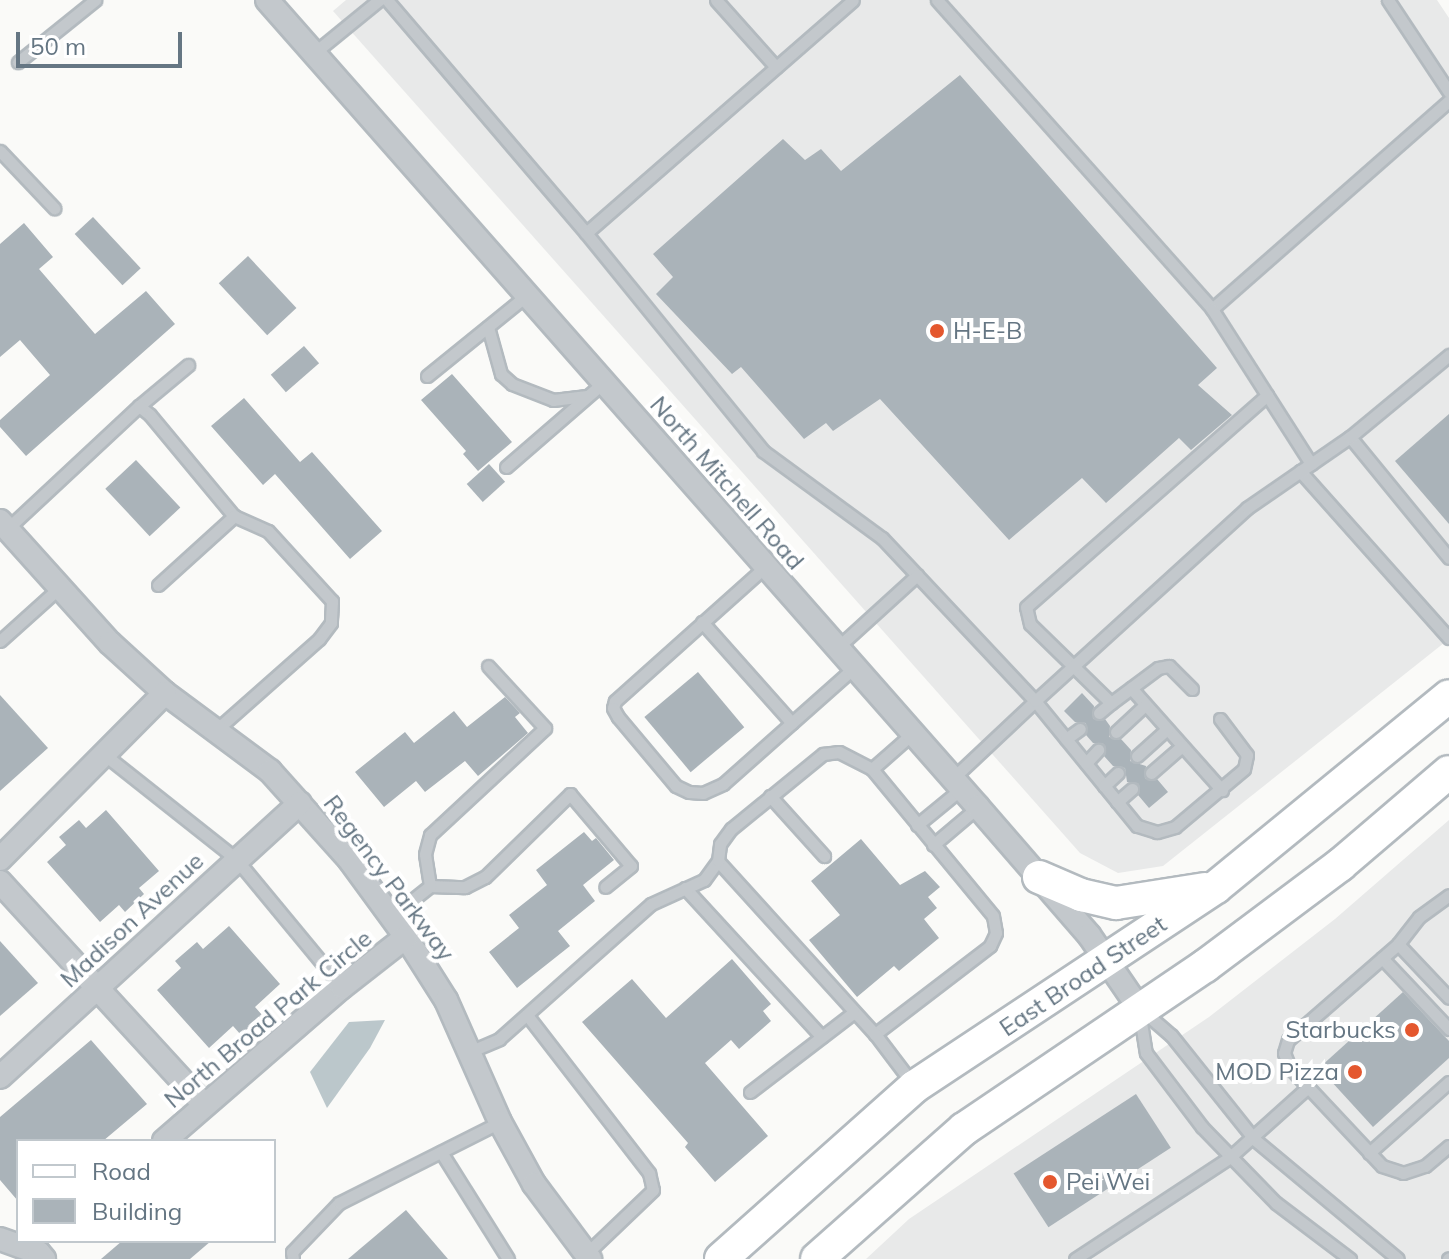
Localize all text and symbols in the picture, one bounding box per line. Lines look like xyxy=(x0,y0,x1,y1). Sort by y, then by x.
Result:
scale bar xyxy=(20,16,186,66)
text: 50 m xyxy=(30,31,86,61)
place label: H-E-B xyxy=(953,317,1022,345)
marker: H-E-B xyxy=(928,322,946,340)
street label: North Mitchell Road xyxy=(644,391,810,575)
street label: Regency Parkway xyxy=(317,790,461,966)
street label: Madison Avenue xyxy=(55,847,209,993)
street label: East Broad Street xyxy=(994,910,1172,1042)
street label: North Broad Park Circle xyxy=(159,924,377,1114)
place label: Starbucks xyxy=(1285,1016,1396,1044)
marker: Starbucks xyxy=(1403,1021,1421,1039)
place label: MOD Pizza xyxy=(1215,1058,1339,1086)
marker: MOD Pizza xyxy=(1346,1063,1364,1081)
legend xyxy=(16,1139,276,1243)
text: Road xyxy=(92,1156,151,1186)
place label: Pei Wei xyxy=(1066,1168,1150,1196)
marker: Pei Wei xyxy=(1041,1173,1059,1191)
text: Building xyxy=(92,1196,182,1226)

